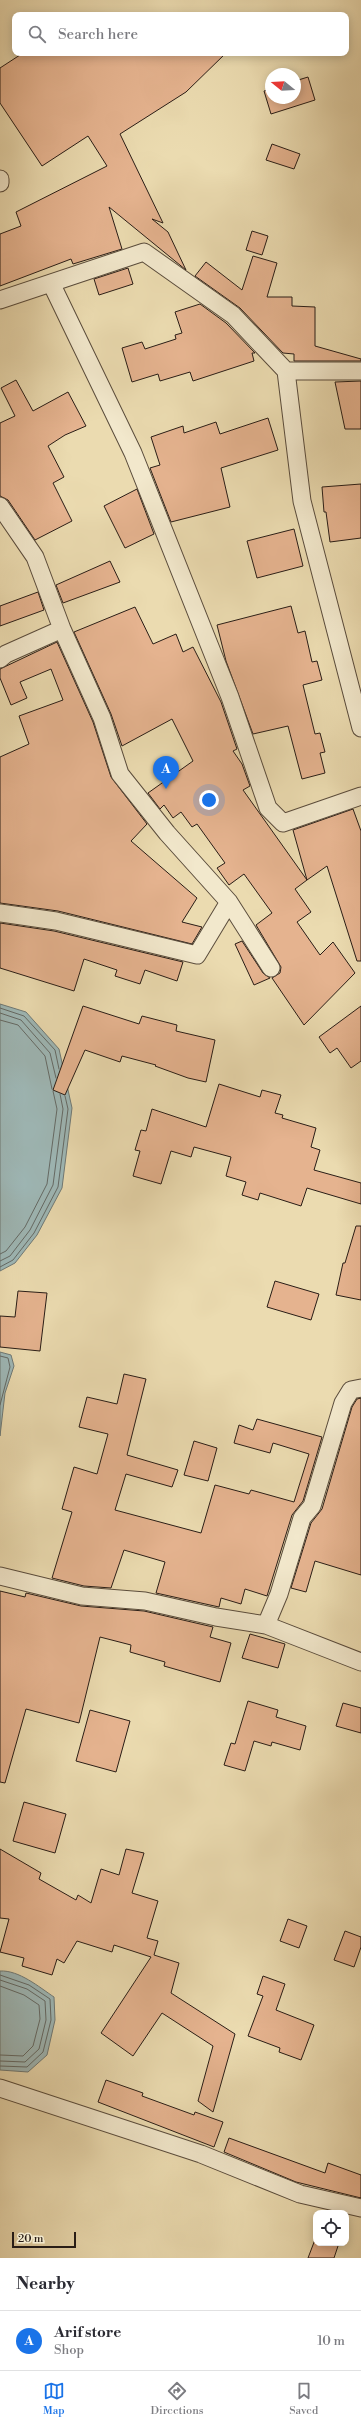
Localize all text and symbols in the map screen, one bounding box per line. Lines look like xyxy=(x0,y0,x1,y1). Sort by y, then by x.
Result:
search box xyxy=(12,12,349,56)
icon: search xyxy=(26,23,48,45)
text: Search here xyxy=(58,25,138,44)
north arrow xyxy=(265,68,301,104)
pin: A xyxy=(153,756,179,789)
your location xyxy=(199,790,219,810)
map controls xyxy=(313,2210,349,2246)
button: locate xyxy=(313,2210,349,2246)
scale bar xyxy=(12,2230,76,2249)
text: 20 m xyxy=(18,2232,43,2246)
text: Nearby xyxy=(16,2273,75,2295)
text: Arif store xyxy=(54,2323,121,2342)
text: A xyxy=(24,2333,34,2349)
text: 10 m xyxy=(317,2333,345,2349)
text: Shop xyxy=(54,2342,84,2358)
tab: Map xyxy=(43,2380,65,2418)
tab: Directions xyxy=(151,2380,204,2418)
tab: Saved xyxy=(289,2380,318,2418)

